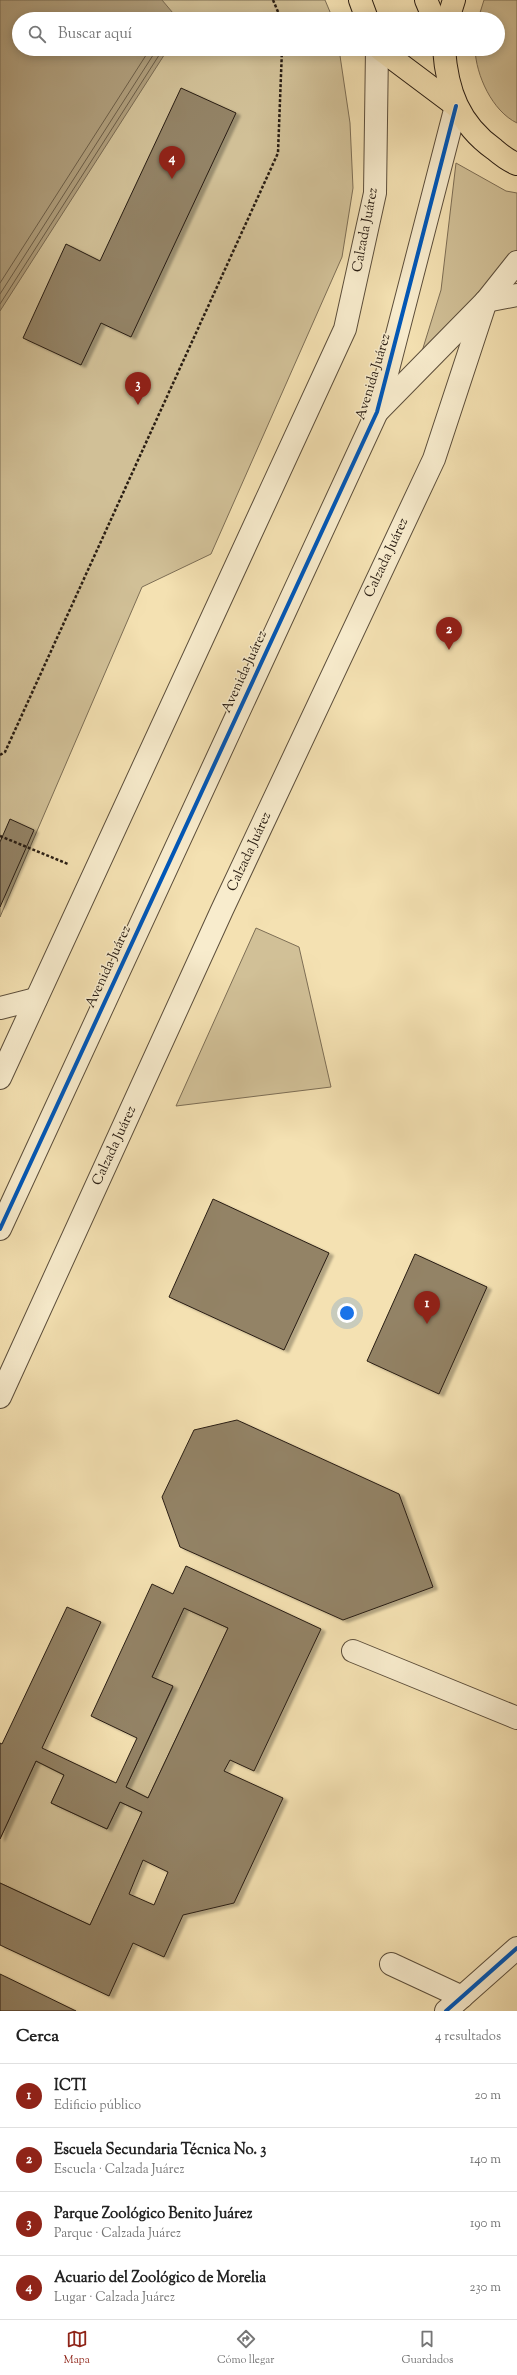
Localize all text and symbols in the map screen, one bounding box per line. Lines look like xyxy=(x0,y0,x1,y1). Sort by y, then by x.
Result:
search box xyxy=(12,12,505,56)
icon: search xyxy=(26,23,48,45)
text: Buscar aquí xyxy=(58,24,132,45)
pin: 4 xyxy=(159,146,185,179)
street label: Calzada Juárez xyxy=(348,186,384,274)
street label: Avenida Juárez xyxy=(351,332,397,422)
pin: 3 xyxy=(125,372,151,405)
street label: Calzada Juárez xyxy=(360,515,414,601)
pin: 2 xyxy=(436,617,462,650)
street label: Avenida Juárez xyxy=(217,627,273,717)
street label: Calzada Juárez xyxy=(223,809,277,895)
street label: Avenida Juárez xyxy=(81,922,137,1012)
street label: Calzada Juárez xyxy=(88,1103,142,1189)
pin: 1 xyxy=(414,1291,440,1324)
your location xyxy=(337,1303,357,1323)
text: Cerca xyxy=(16,2025,59,2049)
text: 4 resultados xyxy=(435,2028,501,2046)
text: ICTI xyxy=(54,2076,87,2097)
text: 1 xyxy=(27,2087,31,2105)
text: 20 m xyxy=(475,2087,501,2105)
text: Edificio público xyxy=(54,2097,141,2115)
text: Escuela Secundaria Técnica No. 3 xyxy=(54,2140,266,2161)
text: 2 xyxy=(26,2151,32,2169)
text: 140 m xyxy=(470,2151,501,2169)
text: Escuela · Calzada Juárez xyxy=(54,2161,184,2179)
text: Parque Zoológico Benito Juárez xyxy=(54,2204,252,2225)
text: 3 xyxy=(26,2215,32,2233)
text: 190 m xyxy=(470,2215,501,2233)
text: Parque · Calzada Juárez xyxy=(54,2225,181,2243)
text: Acuario del Zoológico de Morelia xyxy=(54,2268,266,2289)
text: 4 xyxy=(26,2279,32,2297)
text: 230 m xyxy=(469,2279,501,2297)
text: Lugar · Calzada Juárez xyxy=(54,2289,175,2307)
tab: Mapa xyxy=(64,2328,90,2368)
tab: Cómo llegar xyxy=(217,2328,274,2368)
tab: Guardados xyxy=(401,2328,453,2368)

